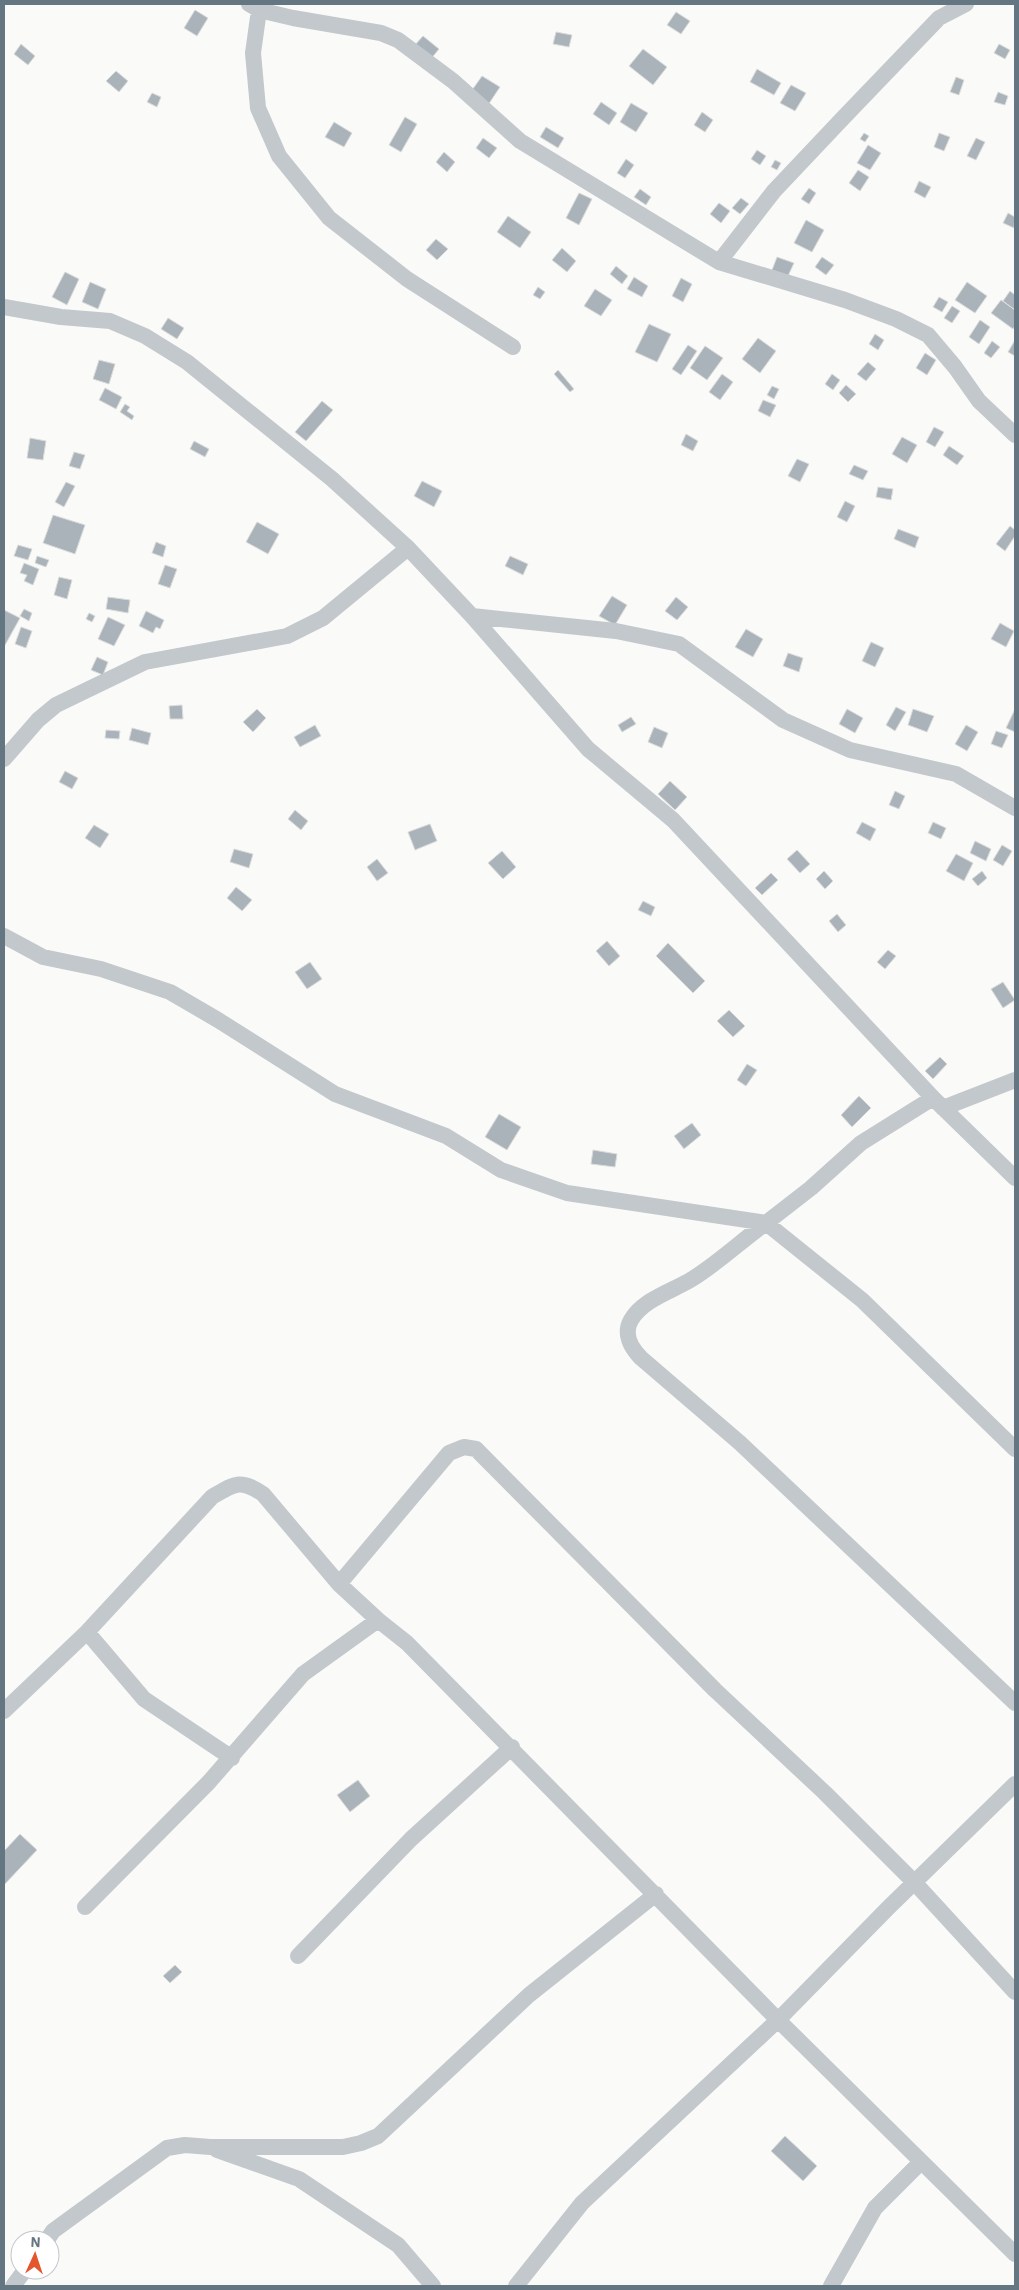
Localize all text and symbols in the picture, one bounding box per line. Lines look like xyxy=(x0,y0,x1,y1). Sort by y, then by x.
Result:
north arrow xyxy=(10,2230,60,2280)
text: N xyxy=(30,2233,41,2251)

